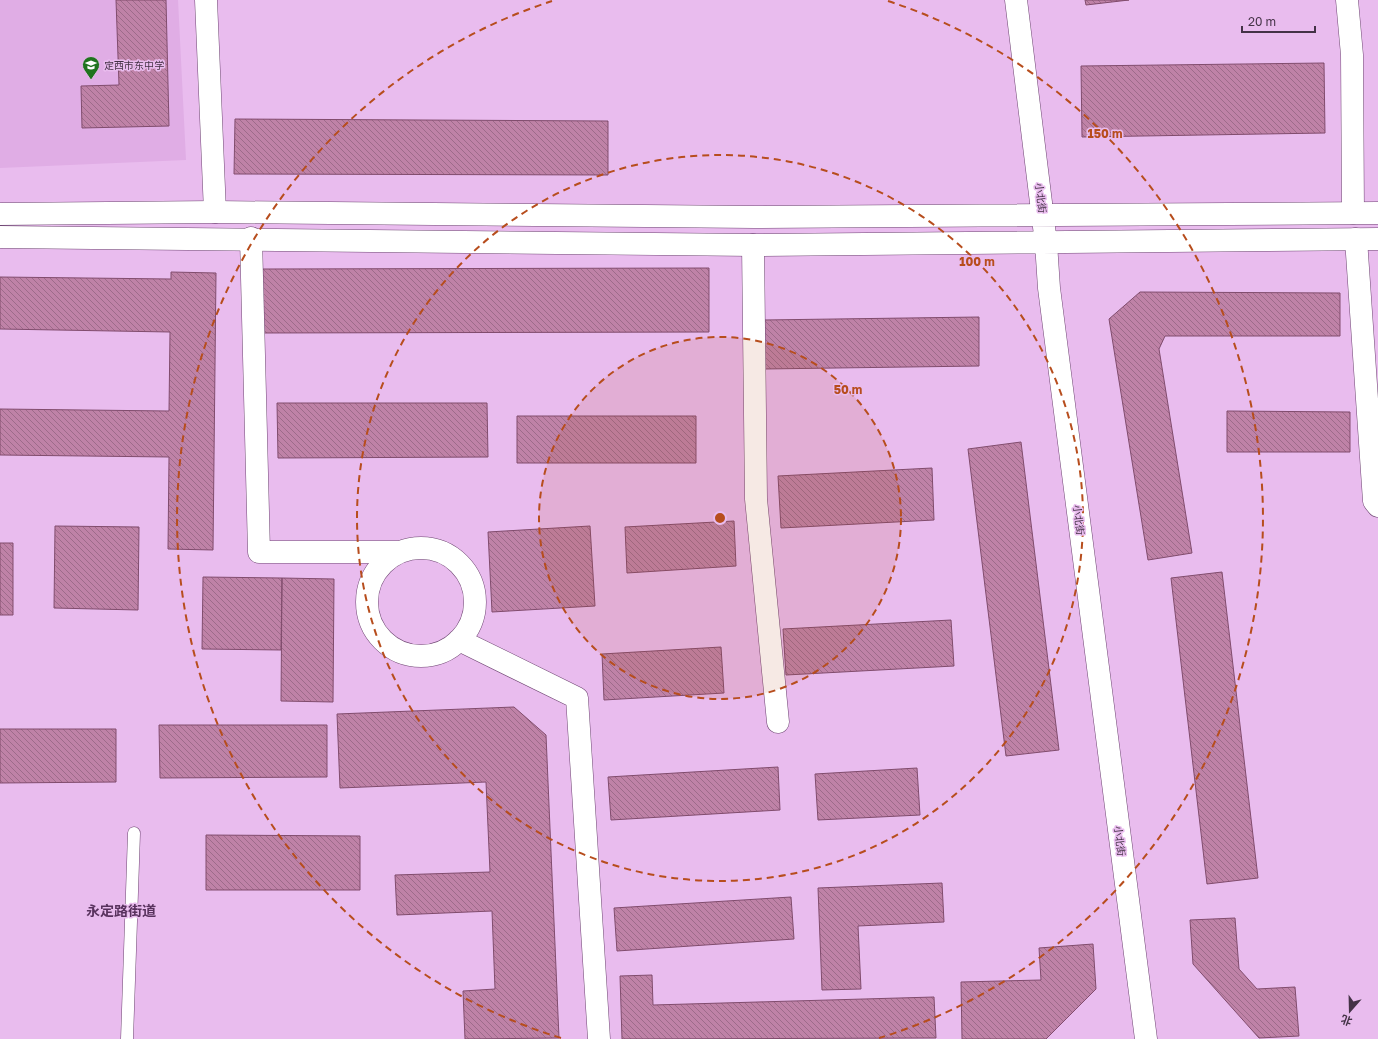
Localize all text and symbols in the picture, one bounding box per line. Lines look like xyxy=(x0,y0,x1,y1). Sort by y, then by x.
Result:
scale bar xyxy=(1242,8,1315,34)
text: 20 m xyxy=(1248,14,1276,29)
school or university icon: 定西市东中学 xyxy=(81,55,101,80)
place label: 定西市东中学 xyxy=(104,59,164,71)
text: 150 m xyxy=(1088,126,1122,141)
street label: 小北街 xyxy=(1033,182,1049,214)
text: 100 m xyxy=(959,254,995,269)
text: 50 m xyxy=(834,382,862,397)
street label: 小北街 xyxy=(1071,504,1087,536)
centre of rings xyxy=(713,511,727,525)
street label: 小北街 xyxy=(1112,825,1128,857)
district label: 永定路街道 xyxy=(86,902,156,919)
north arrow xyxy=(1330,991,1370,1031)
text: 北 xyxy=(1339,1013,1354,1029)

